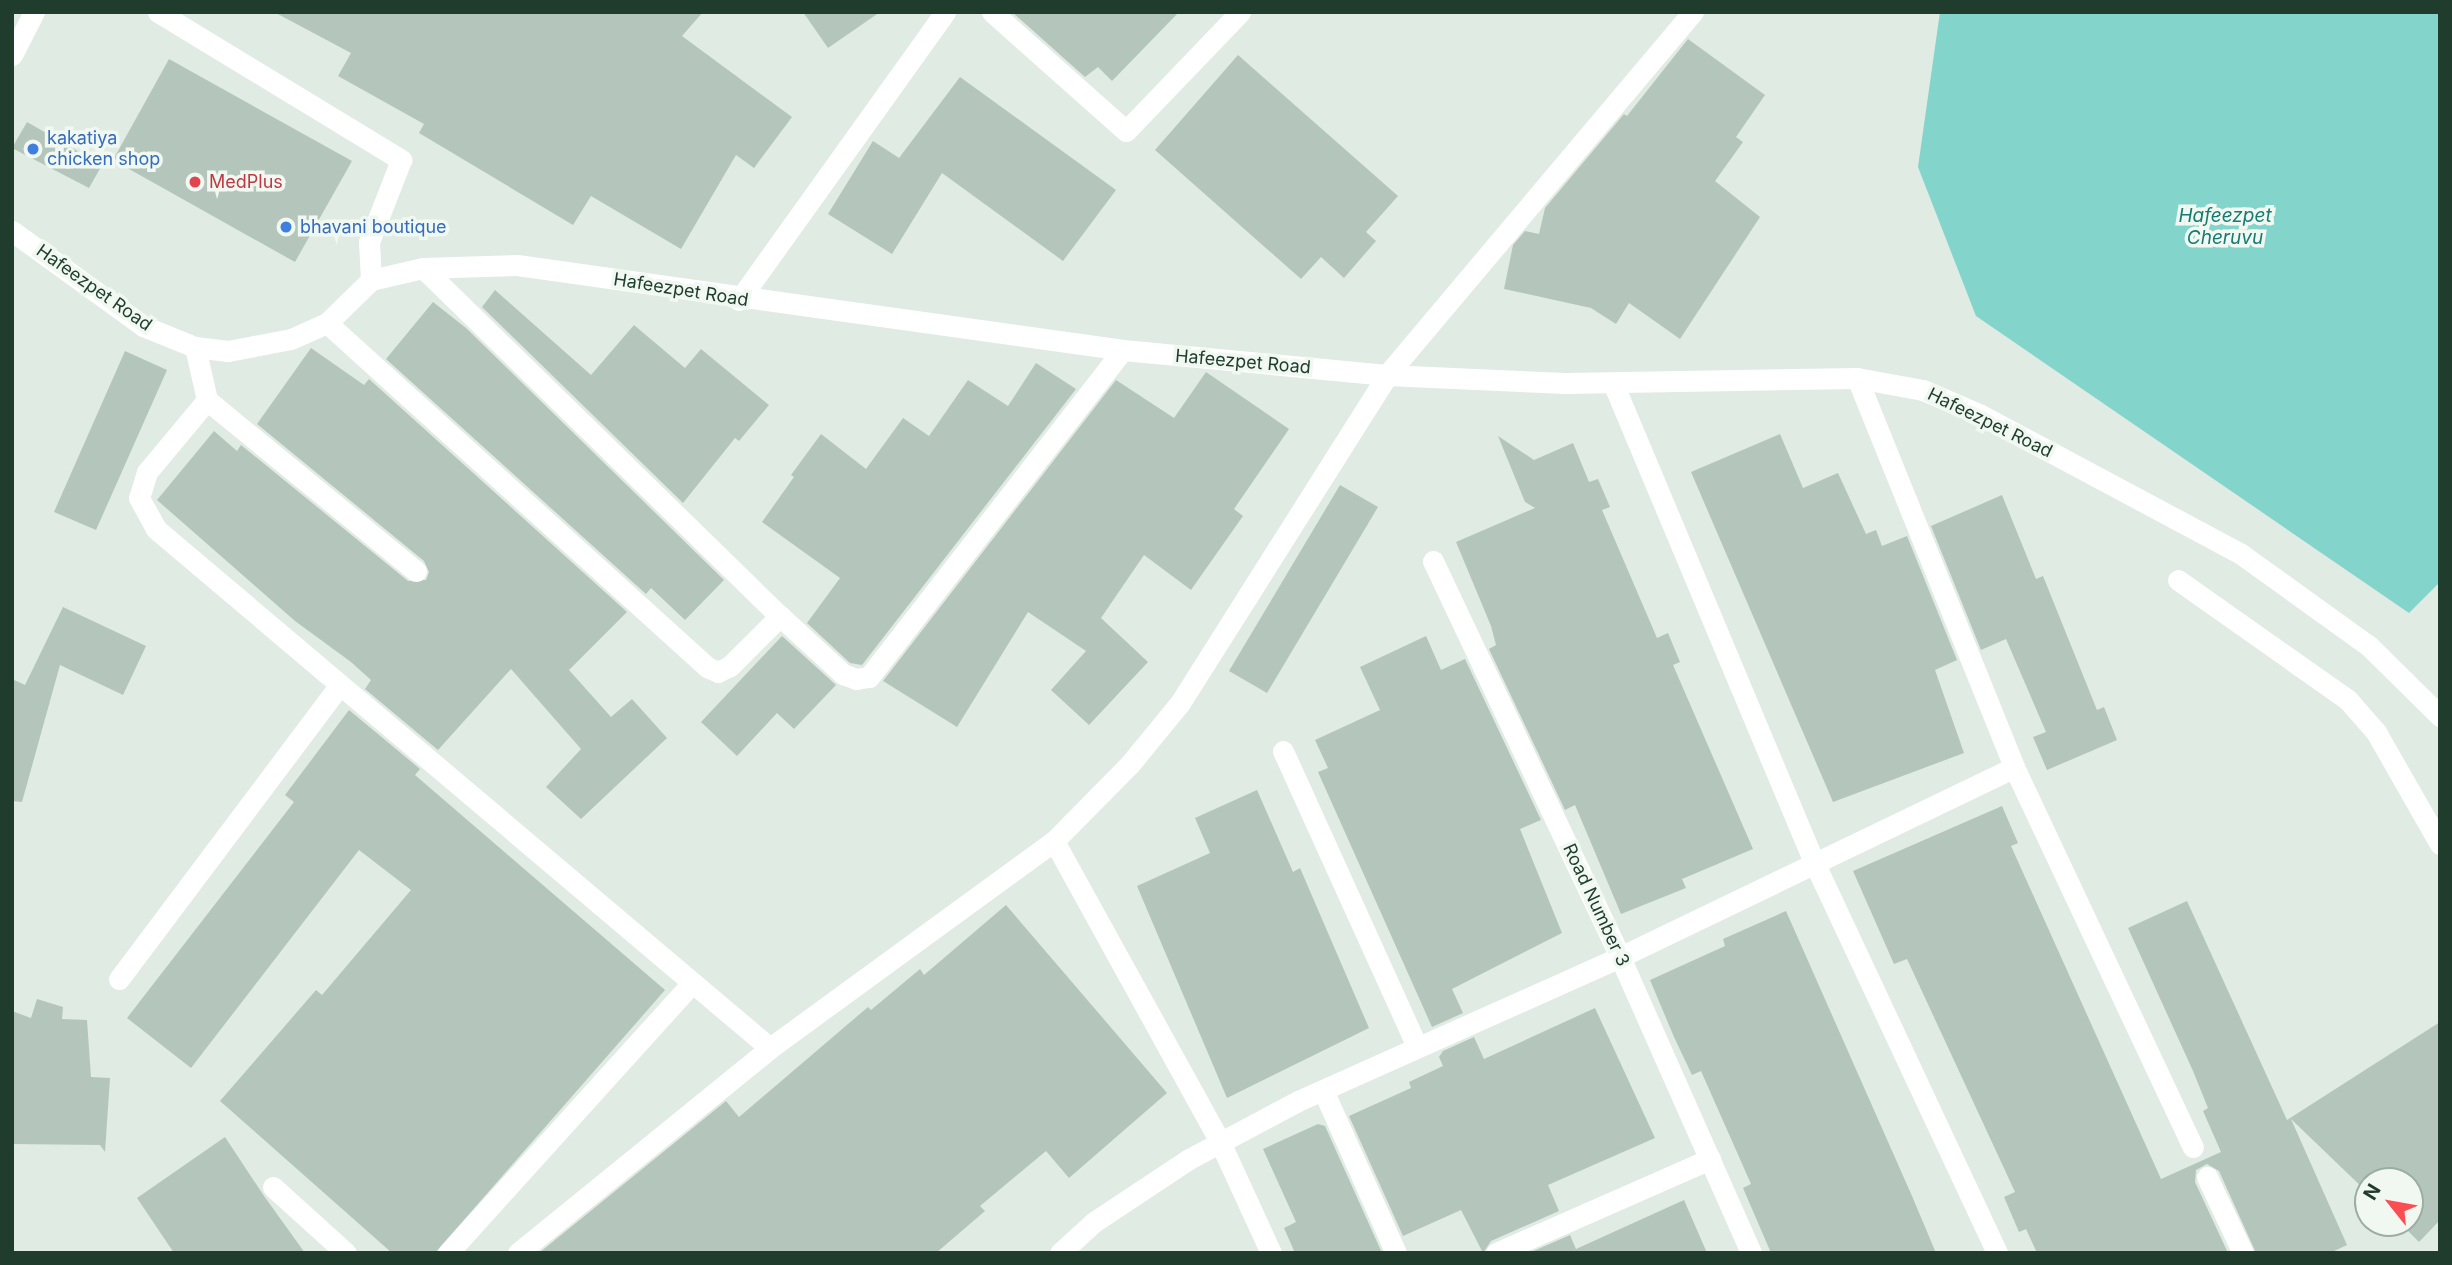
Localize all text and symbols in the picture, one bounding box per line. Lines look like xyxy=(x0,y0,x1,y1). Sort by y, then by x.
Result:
place label: kakatiya chicken shop xyxy=(47,128,160,170)
marker: kakatiya chicken shop xyxy=(25,141,41,157)
place label: MedPlus xyxy=(209,171,283,193)
marker: MedPlus xyxy=(187,174,203,190)
water label: Hafeezpet Cheruvu xyxy=(2178,205,2272,249)
place label: bhavani boutique xyxy=(300,216,447,238)
marker: bhavani boutique xyxy=(278,219,294,235)
street label: Hafeezpet Road xyxy=(32,240,156,336)
street label: Hafeezpet Road xyxy=(612,269,750,311)
street label: Hafeezpet Road xyxy=(1174,345,1312,379)
street label: Hafeezpet Road xyxy=(1924,383,2056,463)
street label: Road Number 3 xyxy=(1558,840,1634,970)
north arrow xyxy=(2354,1167,2424,1237)
text: N xyxy=(2359,1180,2386,1204)

